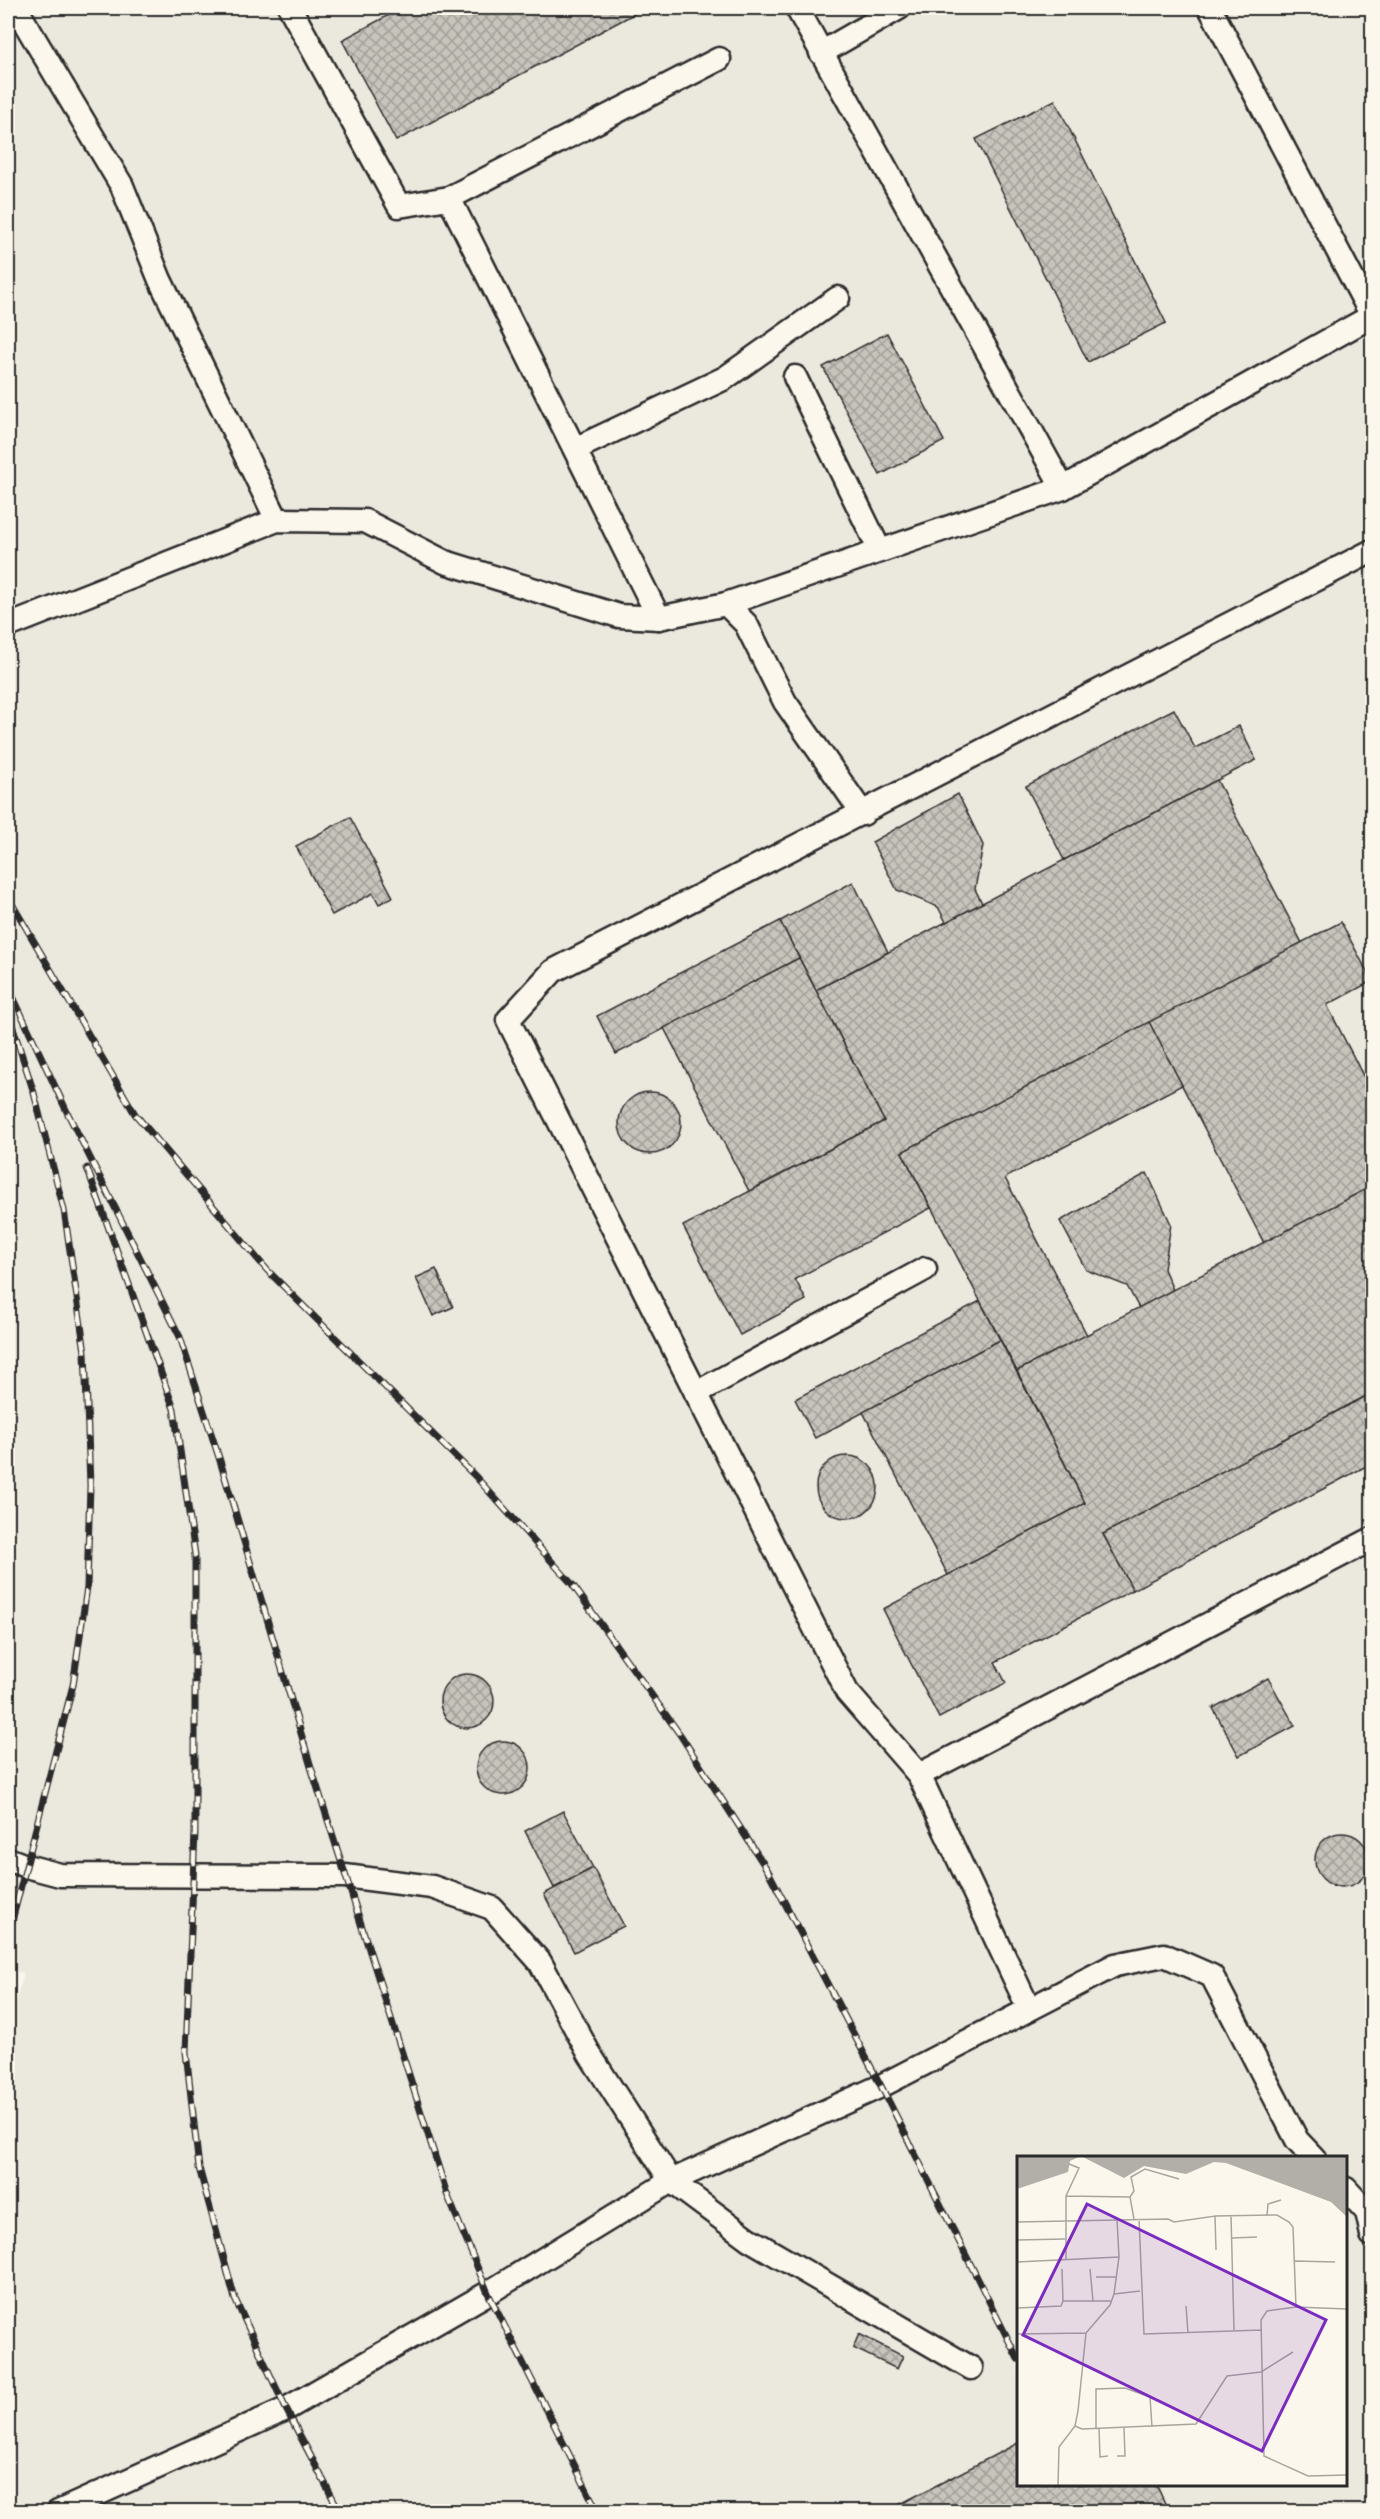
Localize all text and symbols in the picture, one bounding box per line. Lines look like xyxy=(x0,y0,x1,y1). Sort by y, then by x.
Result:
inset map xyxy=(1017,2156,1347,2486)

